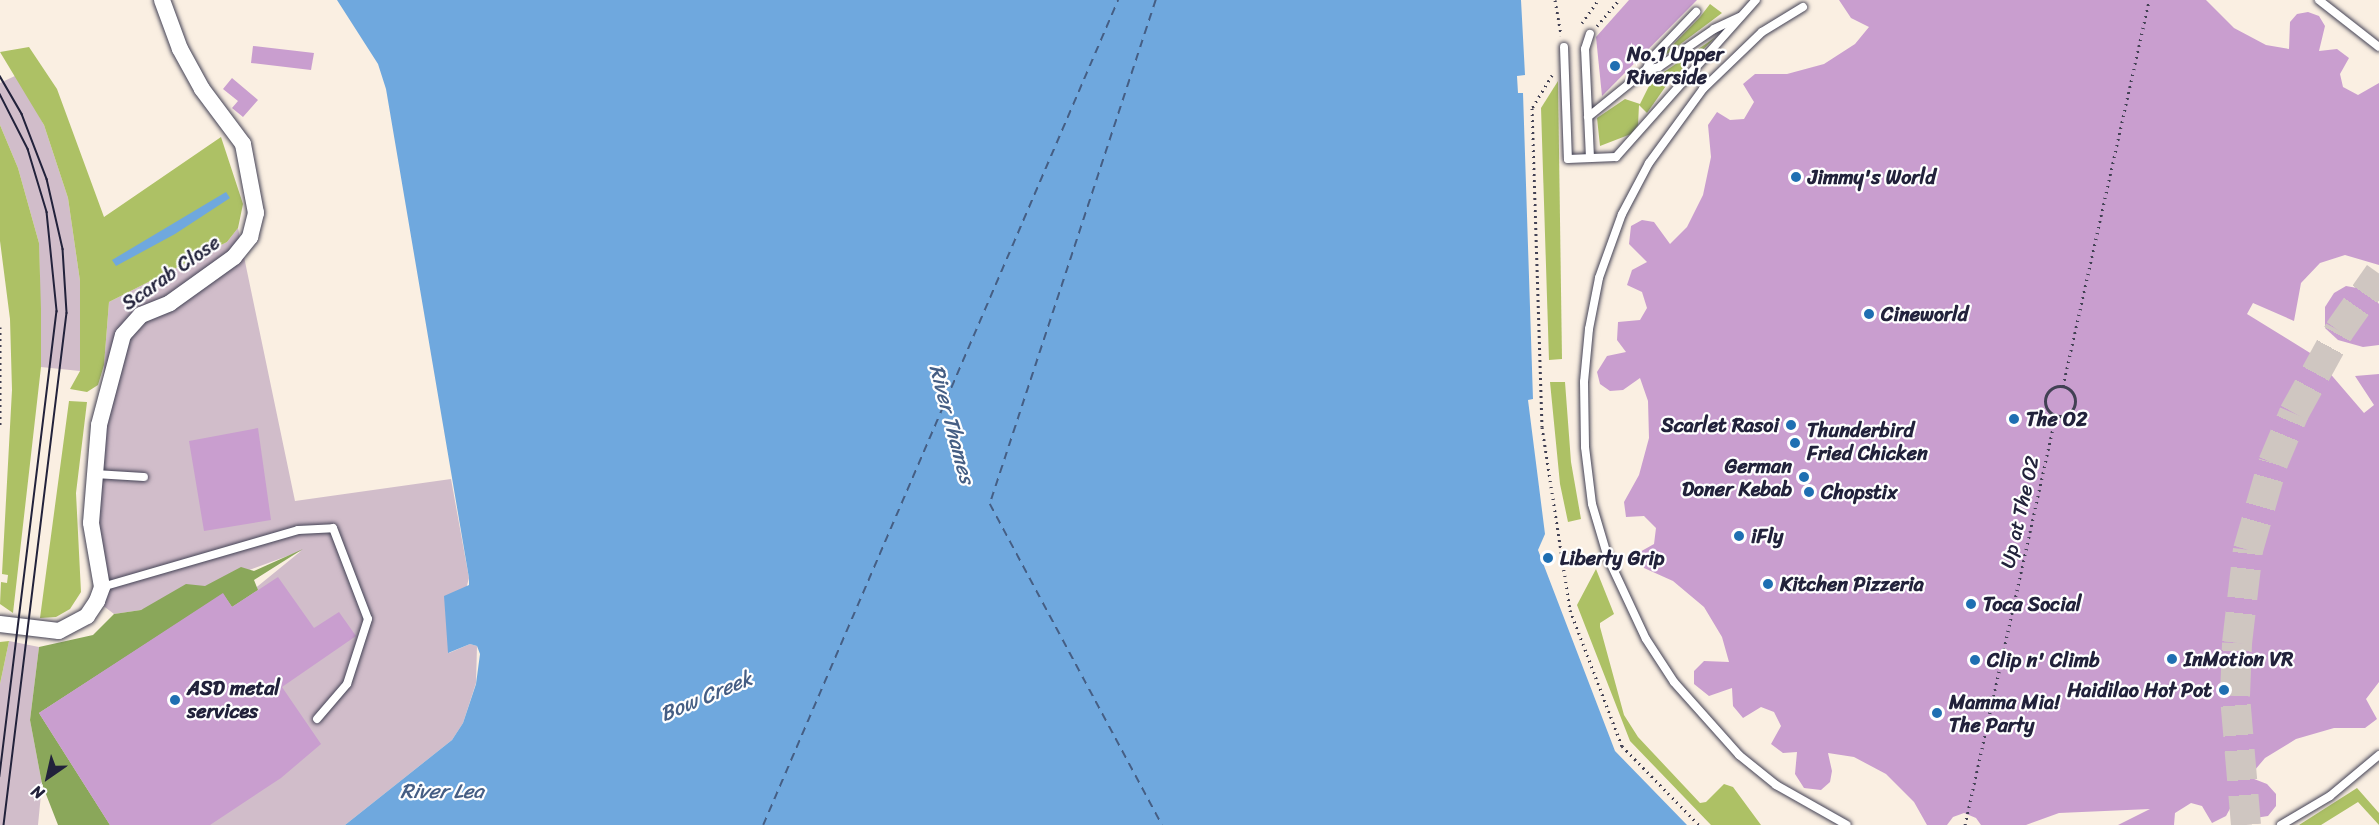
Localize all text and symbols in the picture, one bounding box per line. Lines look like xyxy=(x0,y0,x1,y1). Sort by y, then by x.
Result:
place label: No.1 Upper Riverside xyxy=(1627,42,1724,89)
marker: No.1 Upper Riverside xyxy=(1608,59,1622,73)
place label: Jimmy's World xyxy=(1808,165,1936,189)
marker: Jimmy's World xyxy=(1789,170,1803,184)
street label: Scarab Close xyxy=(117,230,225,316)
place label: Cineworld xyxy=(1881,302,1968,326)
marker: Cineworld xyxy=(1862,307,1876,321)
water label: River Thames xyxy=(924,362,980,486)
place label: The O2 xyxy=(2026,407,2088,431)
marker: The O2 xyxy=(2007,412,2021,426)
place label: Scarlet Rasoi xyxy=(1661,413,1779,437)
marker: Scarlet Rasoi xyxy=(1784,418,1798,432)
place label: Thunderbird Fried Chicken xyxy=(1807,419,1928,466)
marker: Thunderbird Fried Chicken xyxy=(1788,436,1802,450)
street label: Up at The O2 xyxy=(1995,453,2045,571)
place label: German Doner Kebab xyxy=(1681,454,1792,501)
marker: German Doner Kebab xyxy=(1797,470,1811,484)
place label: Chopstix xyxy=(1821,480,1897,504)
marker: Chopstix xyxy=(1802,485,1816,499)
place label: iFly xyxy=(1751,524,1783,548)
marker: iFly xyxy=(1732,529,1746,543)
place label: Liberty Grip xyxy=(1560,546,1665,570)
marker: Liberty Grip xyxy=(1541,551,1555,565)
place label: Kitchen Pizzeria xyxy=(1780,572,1924,596)
marker: Kitchen Pizzeria xyxy=(1761,577,1775,591)
place label: Toca Social xyxy=(1983,592,2082,616)
marker: Toca Social xyxy=(1964,597,1978,611)
place label: InMotion VR xyxy=(2184,647,2293,671)
place label: Clip n' Climb xyxy=(1987,648,2100,672)
marker: InMotion VR xyxy=(2165,652,2179,666)
marker: Clip n' Climb xyxy=(1968,653,1982,667)
water label: Bow Creek xyxy=(656,665,756,727)
place label: ASD metal services xyxy=(187,676,280,723)
place label: Haidilao Hot Pot xyxy=(2066,678,2212,702)
marker: Haidilao Hot Pot xyxy=(2217,683,2231,697)
place label: Mamma Mia! The Party xyxy=(1949,690,2059,737)
marker: ASD metal services xyxy=(168,693,182,707)
marker: Mamma Mia! The Party xyxy=(1930,706,1944,720)
north arrow xyxy=(18,747,78,807)
text: N xyxy=(25,777,50,807)
water label: River Lea xyxy=(400,778,484,804)

